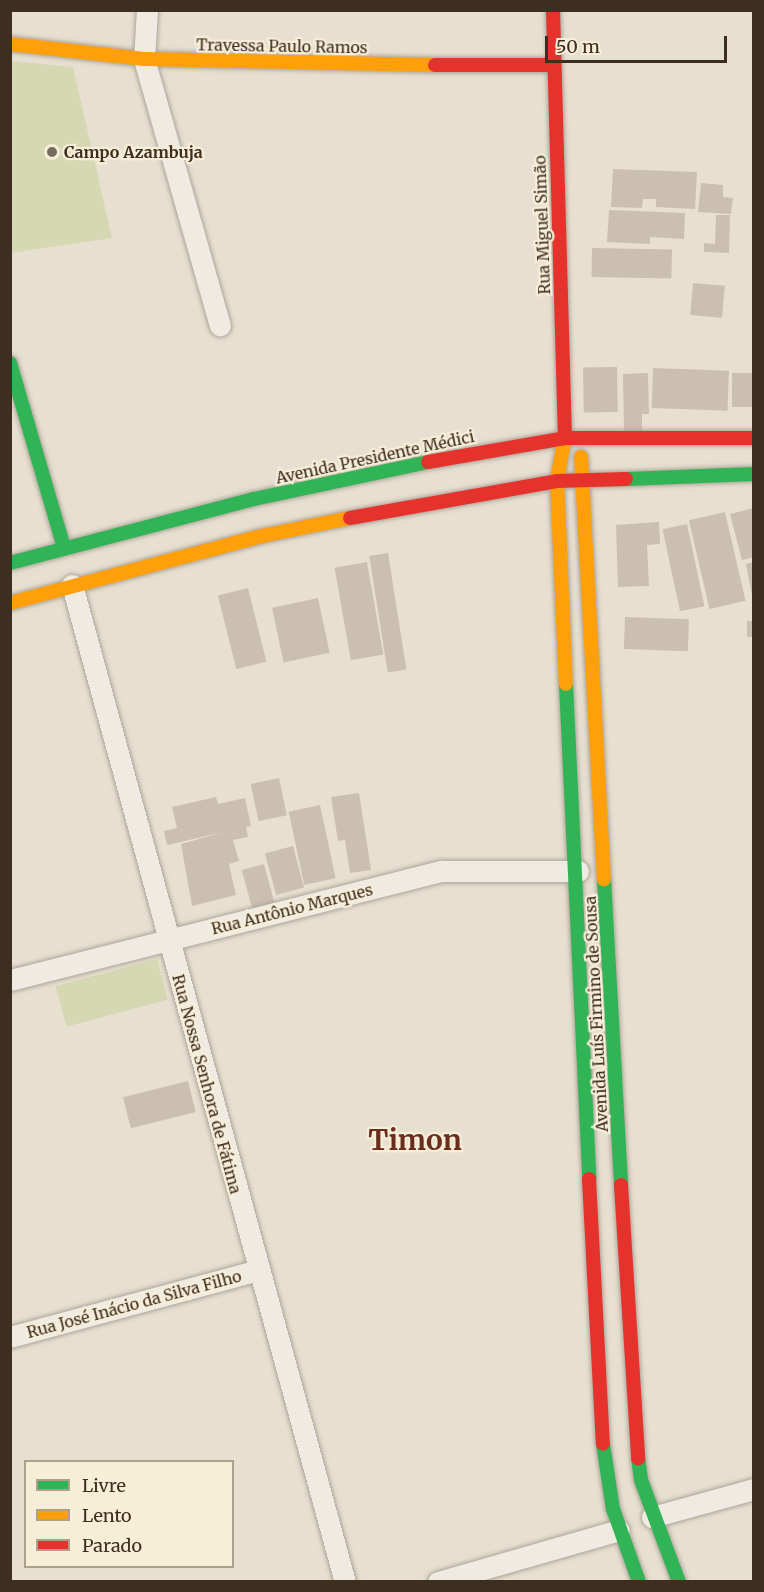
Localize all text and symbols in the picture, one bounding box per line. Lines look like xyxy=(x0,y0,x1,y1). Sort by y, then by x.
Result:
scale bar xyxy=(548,24,730,62)
street label: Travessa Paulo Ramos xyxy=(196,35,368,57)
text: 50 m xyxy=(556,35,600,58)
place label: Campo Azambuja xyxy=(64,142,203,162)
marker: Campo Azambuja xyxy=(45,145,59,159)
street label: Rua Miguel Simão xyxy=(530,155,554,295)
street label: Avenida Presidente Médici xyxy=(274,427,476,487)
street label: Rua Antônio Marques xyxy=(209,880,375,938)
street label: Avenida Luís Firmino de Sousa xyxy=(580,896,612,1132)
street label: Rua Nossa Senhora de Fátima xyxy=(168,972,246,1196)
district label: Timon xyxy=(368,1123,462,1157)
street label: Rua José Inácio da Silva Filho xyxy=(24,1266,244,1342)
legend xyxy=(24,1460,234,1568)
text: Livre xyxy=(82,1474,126,1497)
text: Lento xyxy=(82,1504,132,1527)
text: Parado xyxy=(82,1534,142,1557)

